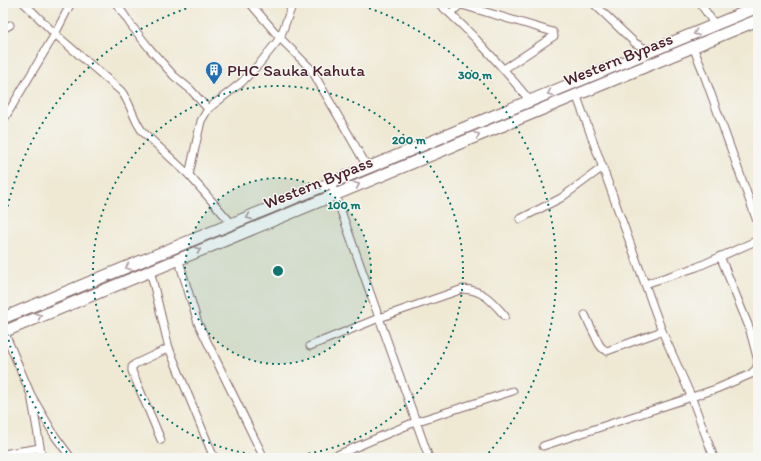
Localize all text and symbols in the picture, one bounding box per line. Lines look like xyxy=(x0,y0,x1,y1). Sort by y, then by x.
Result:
street label: Western Bypass xyxy=(560,28,676,90)
one-way arrow xyxy=(693,28,700,36)
building icon: PHC Sauka Kahuta xyxy=(204,60,224,85)
place label: PHC Sauka Kahuta xyxy=(227,60,365,80)
text: 300 m xyxy=(458,68,493,82)
one-way arrow xyxy=(547,88,555,96)
one-way arrow xyxy=(473,132,480,140)
text: 200 m xyxy=(392,133,427,147)
street label: Western Bypass xyxy=(260,151,376,213)
one-way arrow xyxy=(352,182,360,190)
text: 100 m xyxy=(327,198,361,212)
one-way arrow xyxy=(245,212,253,220)
one-way arrow xyxy=(194,247,201,255)
one-way arrow xyxy=(125,262,132,270)
centre of rings xyxy=(271,264,285,278)
one-way arrow xyxy=(35,313,42,321)

